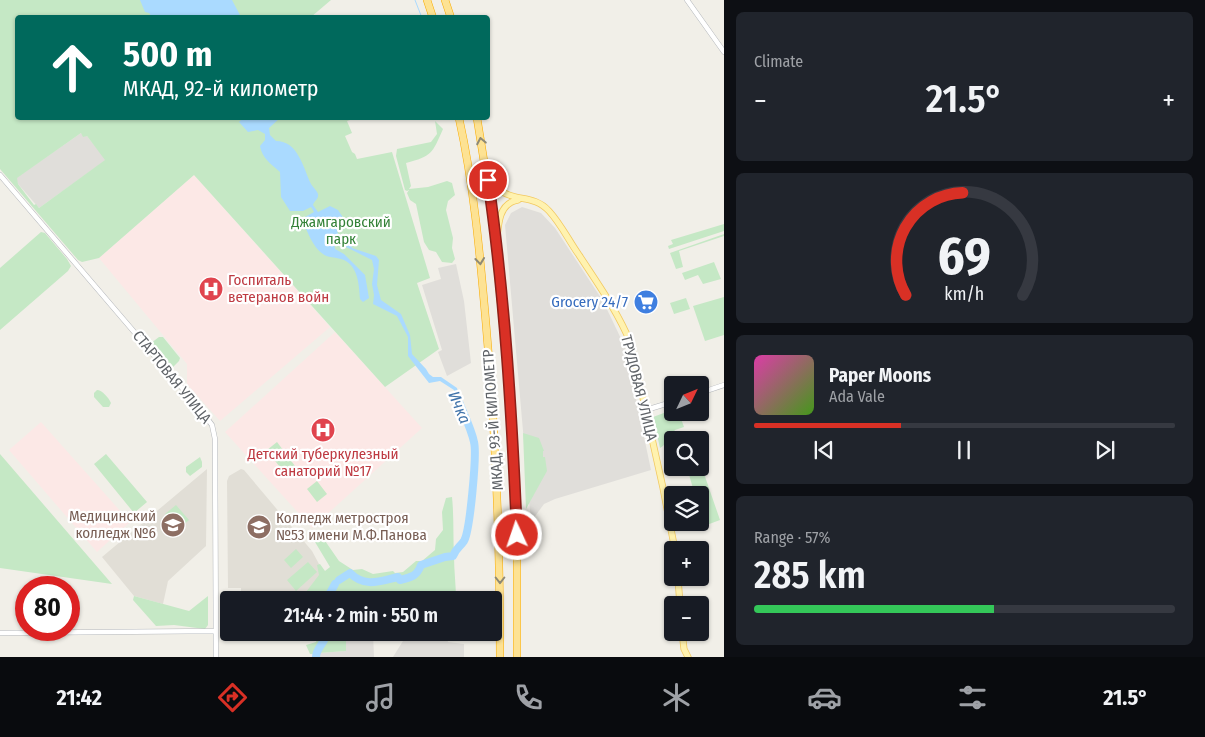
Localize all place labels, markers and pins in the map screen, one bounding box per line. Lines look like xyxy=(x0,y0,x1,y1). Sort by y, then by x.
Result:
pin xyxy=(467,159,509,201)
place label: Госпиталь ветеранов войн xyxy=(228,271,329,306)
hospital icon: Госпиталь ветеранов войн xyxy=(198,276,224,302)
supermarket icon: Grocery 24/7 xyxy=(633,289,659,315)
place label: Grocery 24/7 xyxy=(551,293,628,311)
hospital icon: Детский туберкулезный санаторий №17 xyxy=(310,417,336,443)
place label: Детский туберкулезный санаторий №17 xyxy=(246,445,399,480)
place label: Медицинский колледж №6 xyxy=(69,507,156,542)
place label: Колледж метростроя №53 имени М.Ф.Панова xyxy=(276,509,427,544)
school or university icon: Медицинский колледж №6 xyxy=(160,512,186,538)
school or university icon: Колледж метростроя №53 имени М.Ф.Панова xyxy=(246,514,272,540)

